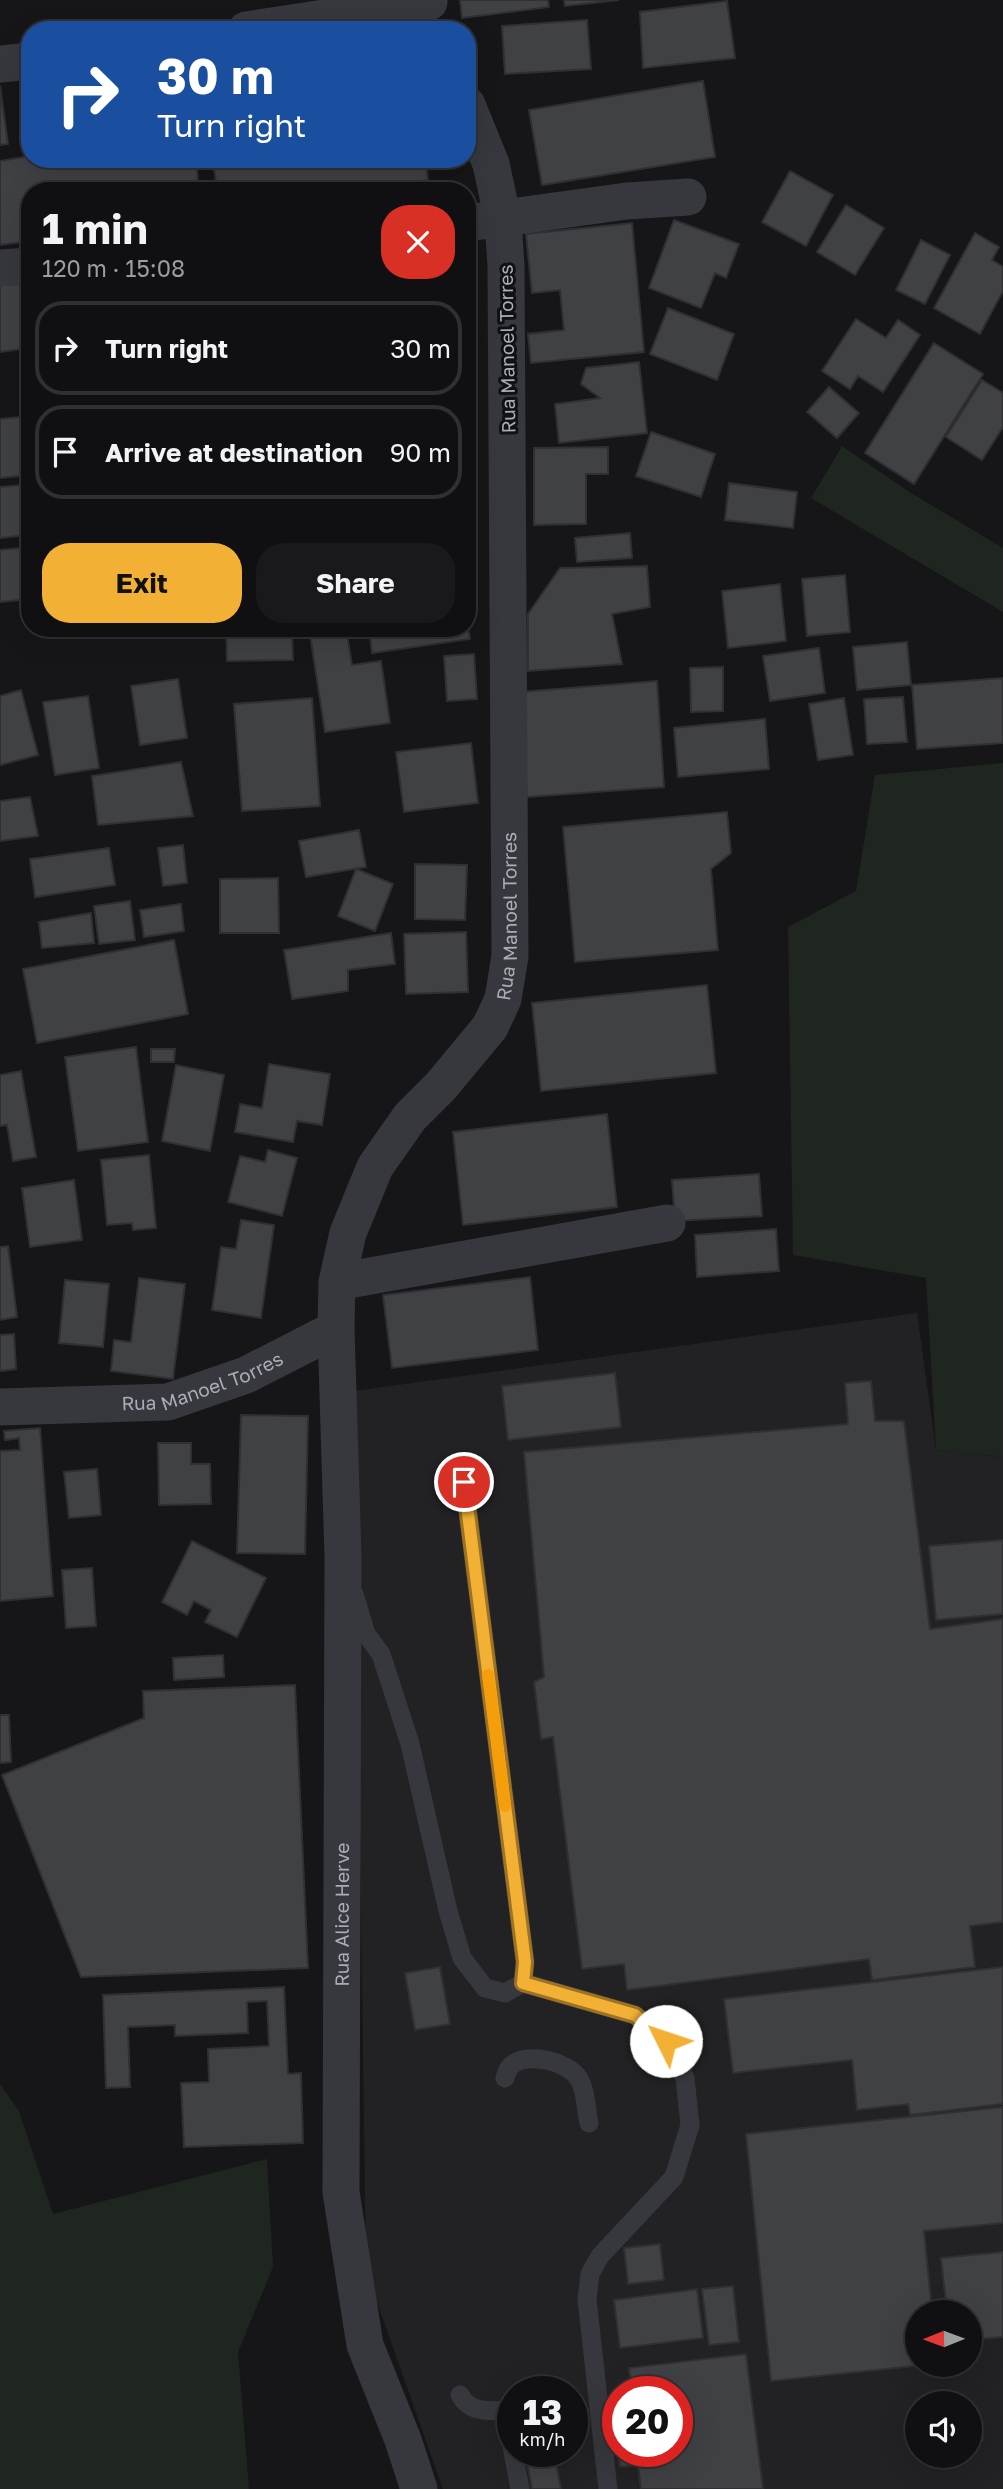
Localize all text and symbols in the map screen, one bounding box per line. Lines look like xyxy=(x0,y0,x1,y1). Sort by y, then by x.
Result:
text: 30 m xyxy=(157,46,274,105)
icon: right xyxy=(42,49,133,140)
text: Turn right xyxy=(157,106,306,144)
text: 1 min xyxy=(42,203,148,253)
button: close xyxy=(381,205,455,279)
text: 120 m · 15:08 xyxy=(42,254,185,282)
street label: Rua Manoel Torres xyxy=(494,264,519,434)
icon: right xyxy=(46,329,84,367)
text: Turn right xyxy=(105,333,228,364)
text: 30 m xyxy=(390,333,451,364)
icon: arrive xyxy=(46,433,84,471)
text: Arrive at destination xyxy=(105,437,363,468)
text: 90 m xyxy=(390,437,451,468)
button: Exit xyxy=(42,543,242,623)
button: Share xyxy=(256,543,455,623)
street label: Rua Manoel Torres xyxy=(491,832,521,1002)
street label: Rua Manoel Torres xyxy=(121,1346,286,1415)
pin xyxy=(434,1452,494,1512)
icon: arrive xyxy=(445,1463,483,1501)
street label: Rua Alice Herve xyxy=(330,1843,353,1987)
position arrow xyxy=(629,2004,703,2078)
north arrow xyxy=(905,2300,982,2376)
map controls xyxy=(905,2300,982,2468)
speed limit sign: 20 xyxy=(602,2376,693,2467)
text: 13 xyxy=(523,2391,562,2433)
button: sound xyxy=(905,2391,982,2468)
text: km/h xyxy=(520,2428,565,2450)

